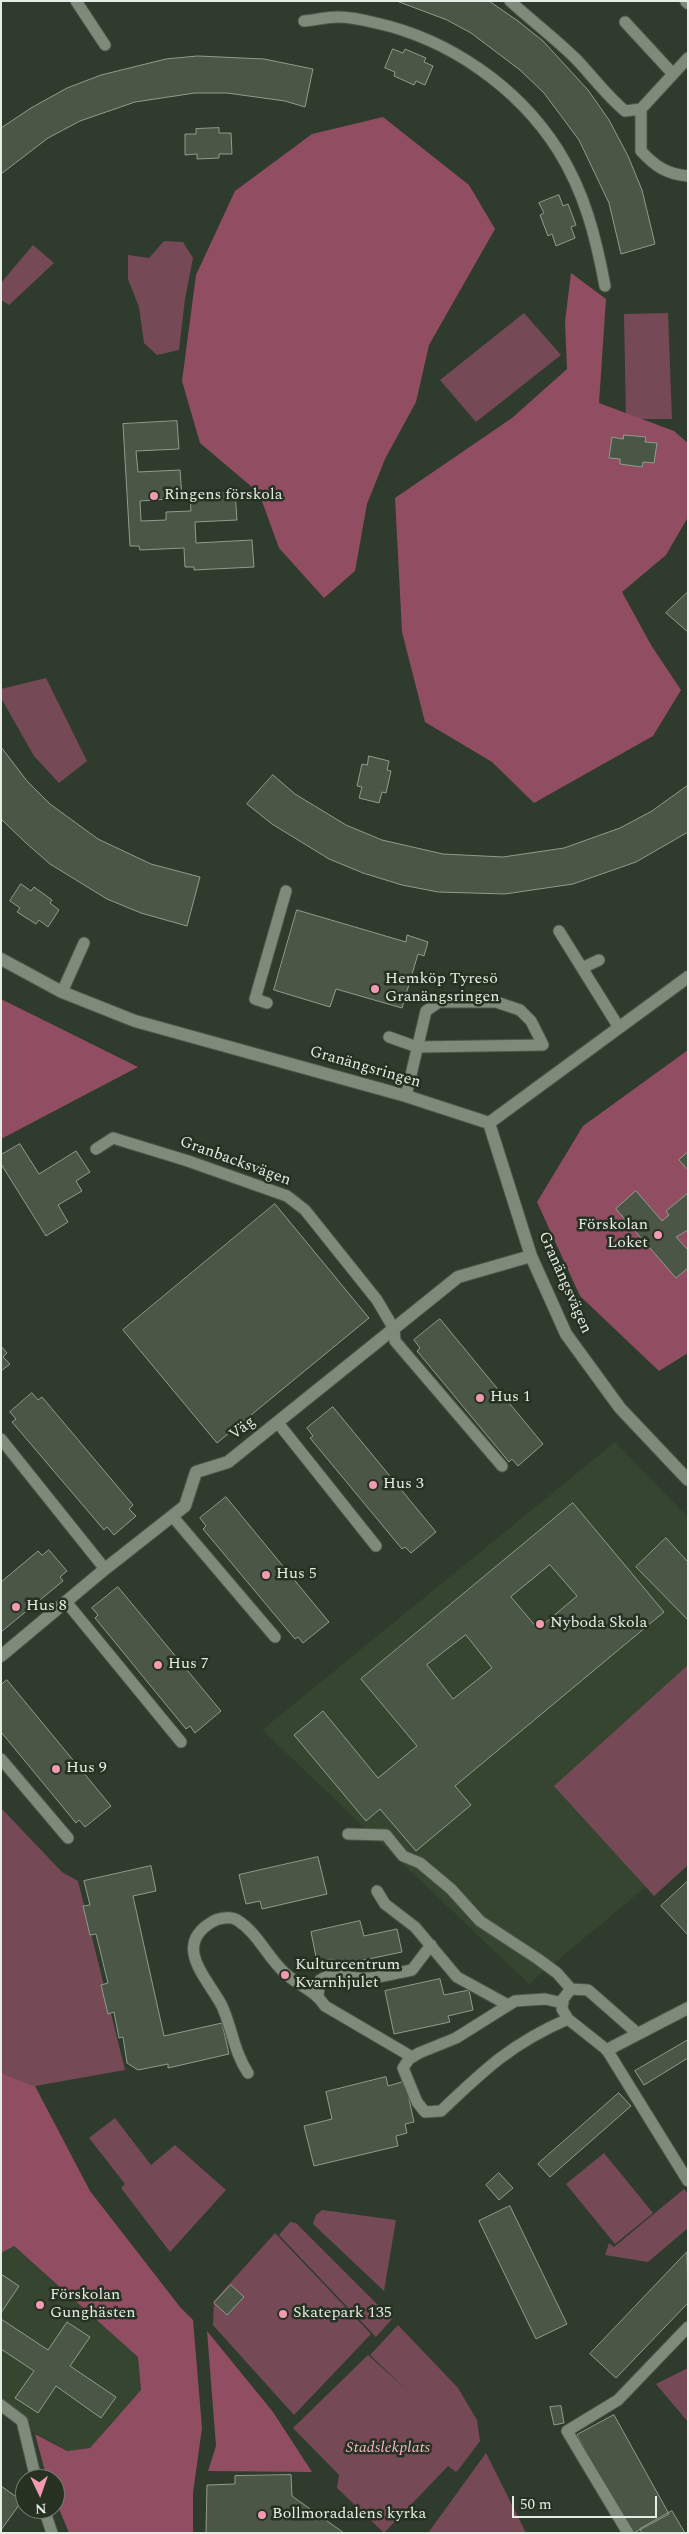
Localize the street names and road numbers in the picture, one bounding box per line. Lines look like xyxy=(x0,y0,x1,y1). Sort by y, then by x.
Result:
street label: Granängsringen xyxy=(307,1043,423,1093)
street label: Granbacksvägen xyxy=(177,1133,293,1191)
street label: Granängsvägen xyxy=(533,1229,595,1337)
street label: Väg xyxy=(226,1413,260,1445)

